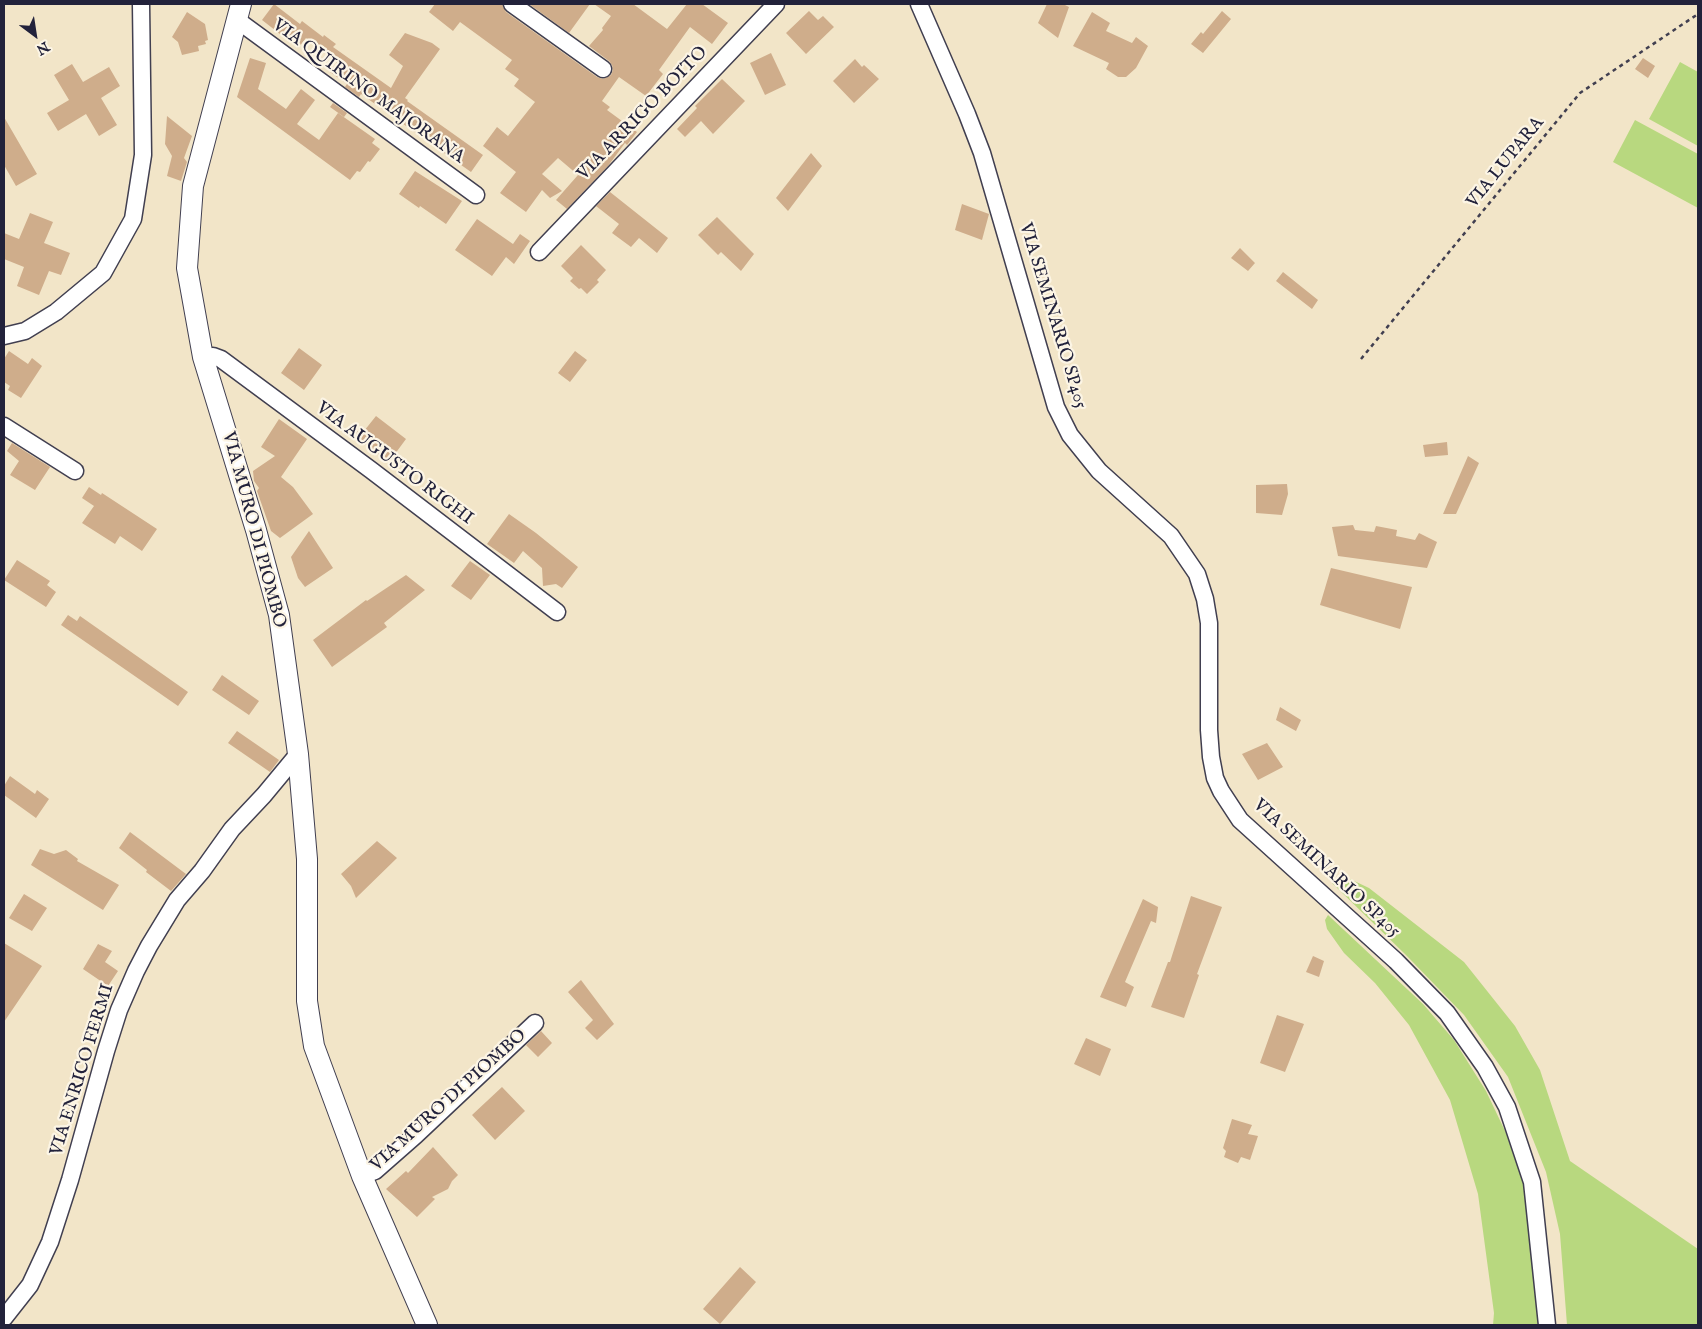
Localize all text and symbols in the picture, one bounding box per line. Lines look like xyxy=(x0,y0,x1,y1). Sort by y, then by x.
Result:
north arrow xyxy=(10,10,60,60)
street label: VIA QUIRINO MAJORANA xyxy=(268,15,468,169)
text: N xyxy=(33,37,53,59)
street label: VIA ARRIGO BOITO xyxy=(573,42,713,186)
street label: VIA LUPARA xyxy=(1463,113,1549,213)
street label: VIA SEMINARIO SP405 xyxy=(1013,220,1091,412)
street label: VIA AUGUSTO RIGHI xyxy=(311,398,477,530)
street label: VIA MURO DI PIOMBO xyxy=(216,430,290,630)
street label: VIA SEMINARIO SP405 xyxy=(1248,795,1404,943)
street label: VIA ENRICO FERMI xyxy=(47,981,119,1159)
street label: VIA MURO DI PIOMBO xyxy=(367,1025,531,1177)

